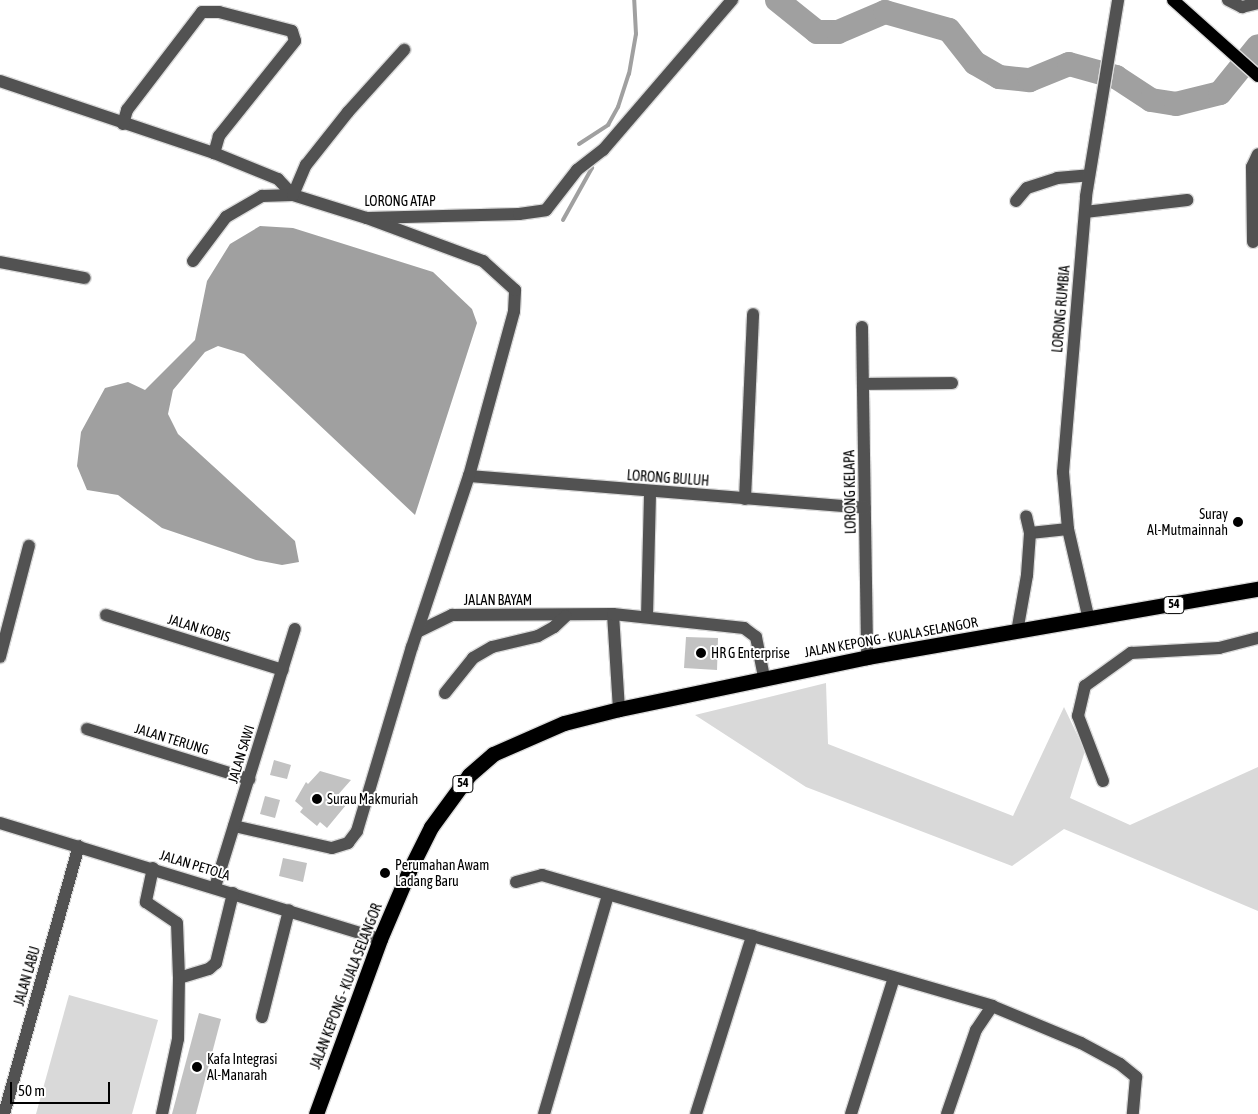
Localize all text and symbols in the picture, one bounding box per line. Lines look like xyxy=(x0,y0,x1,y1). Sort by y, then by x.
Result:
street label: LORONG ATAP xyxy=(364,193,436,209)
street label: LORONG RUMBIA xyxy=(1049,265,1073,353)
street label: LORONG KELAPA xyxy=(841,450,859,534)
street label: LORONG BULUH xyxy=(626,467,710,489)
place label: Suray Al-Mutmainnah xyxy=(1147,506,1228,538)
marker: Suray Al-Mutmainnah xyxy=(1232,516,1244,528)
street label: JALAN BAYAM xyxy=(464,592,532,608)
road number: 54 xyxy=(1163,596,1185,614)
street label: JALAN KOBIS xyxy=(166,611,232,645)
street label: JALAN KEPONG - KUALA SELANGOR xyxy=(803,613,979,661)
place label: HR G Enterprise xyxy=(711,645,790,661)
marker: HR G Enterprise xyxy=(695,647,707,659)
street label: JALAN TERUNG xyxy=(133,720,211,758)
street label: JALAN SAWI xyxy=(224,723,258,785)
road number: 54 xyxy=(452,774,474,794)
place label: Surau Makmuriah xyxy=(327,791,418,807)
marker: Surau Makmuriah xyxy=(311,793,323,805)
street label: JALAN PETOLA xyxy=(158,846,232,884)
place label: Perumahan Awam Ladang Baru xyxy=(395,857,489,890)
marker: Perumahan Awam Ladang Baru xyxy=(379,867,391,879)
street label: JALAN KEPONG - KUALA SELANGOR xyxy=(307,901,385,1071)
street label: JALAN LABU xyxy=(11,944,43,1008)
place label: Kafa Integrasi Al-Manarah xyxy=(207,1051,278,1084)
marker: Kafa Integrasi Al-Manarah xyxy=(191,1061,203,1073)
scale bar xyxy=(12,1072,112,1104)
text: 50 m xyxy=(18,1082,45,1099)

